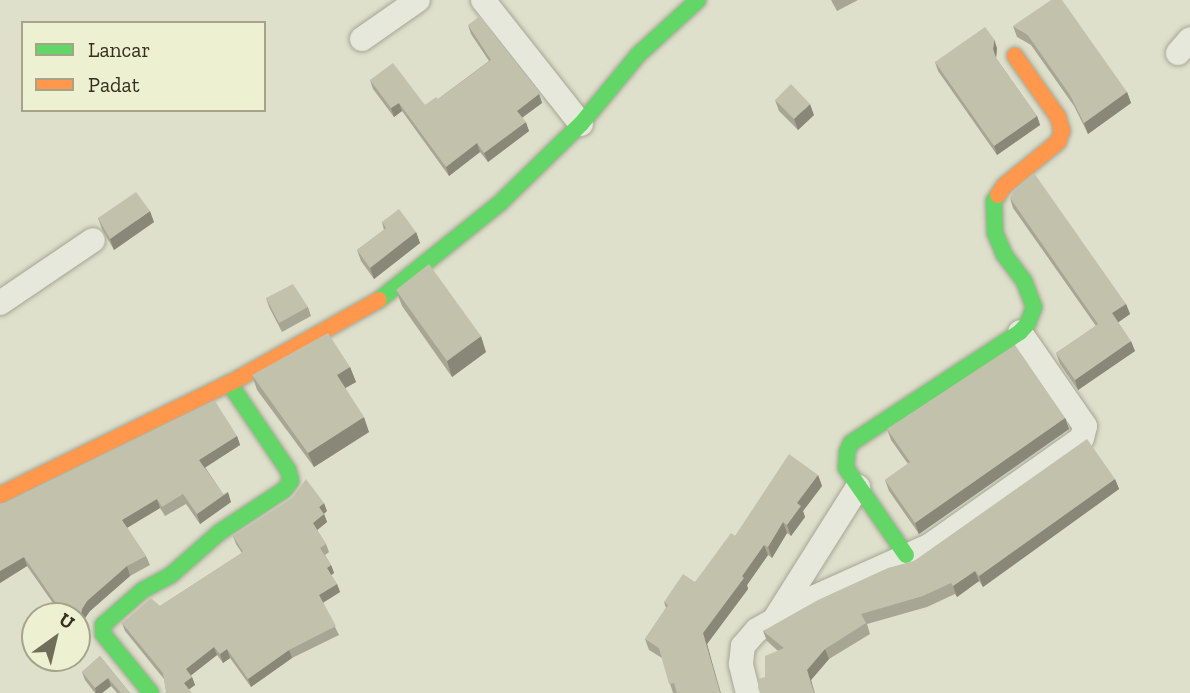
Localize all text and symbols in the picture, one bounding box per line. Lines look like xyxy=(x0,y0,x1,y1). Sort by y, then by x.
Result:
legend xyxy=(21,21,266,112)
text: Lancar xyxy=(88,37,150,62)
text: Padat xyxy=(88,72,140,97)
north arrow xyxy=(21,602,91,672)
text: U xyxy=(55,607,79,634)

